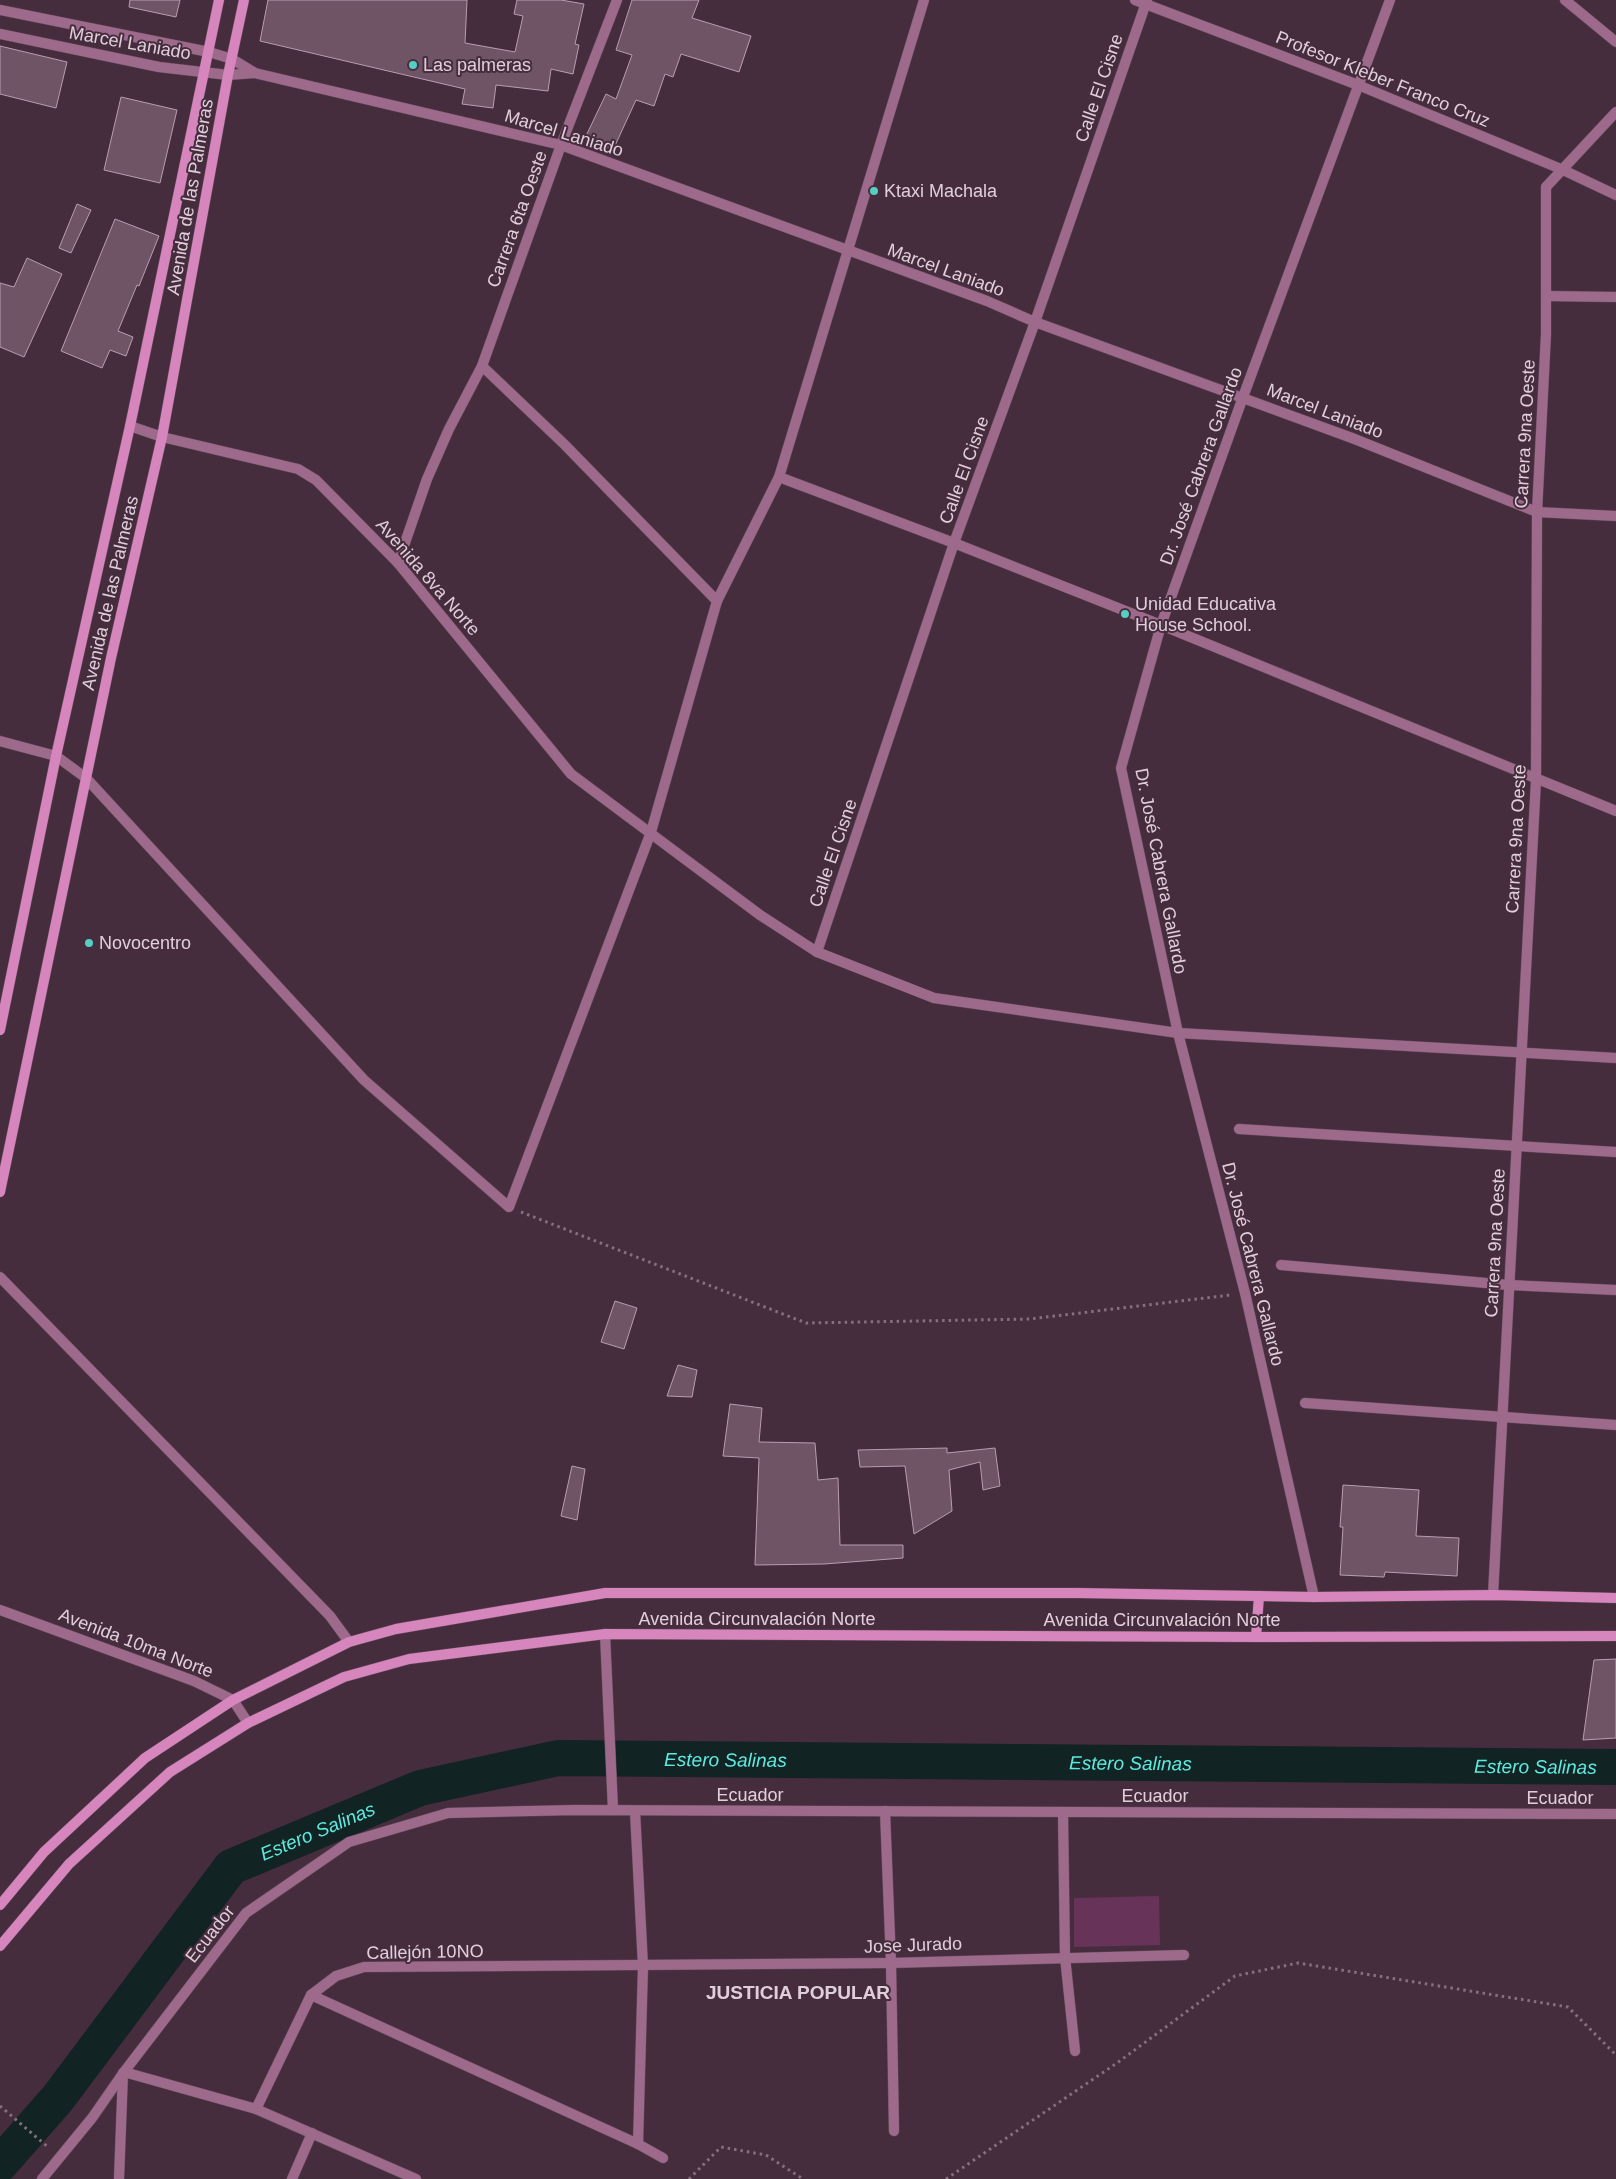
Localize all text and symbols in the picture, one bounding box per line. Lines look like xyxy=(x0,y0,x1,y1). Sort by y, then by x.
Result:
street label: Marcel Laniado xyxy=(68,22,192,64)
street label: Profesor Kleber Franco Cruz xyxy=(1273,27,1493,131)
street label: Calle El Cisne xyxy=(1071,31,1127,145)
place label: Las palmeras xyxy=(423,55,531,75)
marker: Las palmeras xyxy=(407,59,419,71)
street label: Avenida de las Palmeras xyxy=(163,97,217,297)
street label: Marcel Laniado xyxy=(502,105,626,161)
street label: Carrera 6ta Oeste xyxy=(483,148,551,290)
place label: Ktaxi Machala xyxy=(884,181,998,201)
marker: Ktaxi Machala xyxy=(868,185,880,197)
street label: Marcel Laniado xyxy=(885,240,1007,300)
street label: Carrera 9na Oeste xyxy=(1511,359,1539,509)
street label: Dr. José Cabrera Gallardo xyxy=(1156,364,1246,568)
street label: Marcel Laniado xyxy=(1264,380,1386,442)
street label: Calle El Cisne xyxy=(935,413,993,527)
street label: Avenida de las Palmeras xyxy=(78,494,142,692)
street label: Avenida 8va Norte xyxy=(372,515,484,639)
place label: Unidad Educativa House School. xyxy=(1135,594,1277,635)
marker: Unidad Educativa House School. xyxy=(1119,608,1131,620)
street label: Carrera 9na Oeste xyxy=(1502,764,1530,914)
street label: Dr. José Cabrera Gallardo xyxy=(1131,766,1191,976)
street label: Calle El Cisne xyxy=(805,796,861,910)
place label: Novocentro xyxy=(99,933,191,953)
marker: Novocentro xyxy=(83,937,95,949)
street label: Dr. José Cabrera Gallardo xyxy=(1218,1160,1288,1368)
street label: Carrera 9na Oeste xyxy=(1481,1168,1509,1318)
street label: Avenida 10ma Norte xyxy=(56,1604,216,1682)
street label: Avenida Circunvalación Norte xyxy=(639,1609,875,1629)
street label: Avenida Circunvalación Norte xyxy=(1044,1610,1280,1630)
water label: Estero Salinas xyxy=(664,1749,787,1771)
water label: Estero Salinas xyxy=(1069,1752,1192,1774)
water label: Estero Salinas xyxy=(1474,1756,1597,1778)
street label: Ecuador xyxy=(716,1785,784,1805)
street label: Ecuador xyxy=(1121,1786,1189,1806)
street label: Ecuador xyxy=(1526,1788,1594,1808)
water label: Estero Salinas xyxy=(257,1798,379,1865)
street label: Ecuador xyxy=(181,1901,239,1967)
street label: Jose Jurado xyxy=(864,1933,962,1957)
street label: Callejón 10NO xyxy=(366,1941,484,1963)
district label: JUSTICIA POPULAR xyxy=(706,1982,890,2003)

